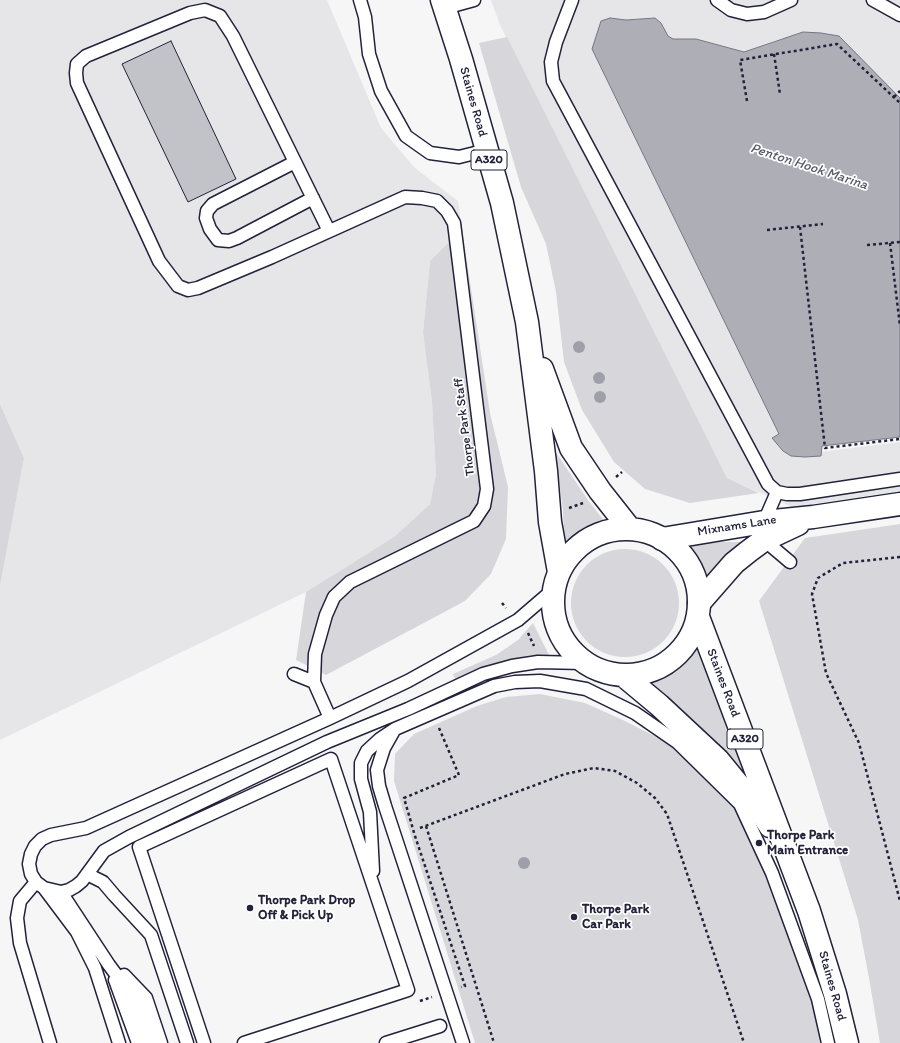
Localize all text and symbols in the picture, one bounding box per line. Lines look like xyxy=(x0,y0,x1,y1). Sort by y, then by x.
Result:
street label: Staines Road xyxy=(456,65,490,139)
water label: Penton Hook Marina xyxy=(748,140,870,194)
road number: A320 xyxy=(471,150,507,170)
street label: Thorpe Park Staff xyxy=(451,377,479,477)
street label: Mixnams Lane xyxy=(696,512,778,540)
street label: Staines Road xyxy=(703,646,743,720)
road number: A320 xyxy=(727,729,763,749)
place label: Thorpe Park Main Entrance xyxy=(767,828,848,859)
marker: Thorpe Park Main Entrance xyxy=(754,838,764,848)
place label: Thorpe Park Drop Off & Pick Up xyxy=(258,893,355,924)
place label: Thorpe Park Car Park xyxy=(582,902,649,933)
marker: Thorpe Park Drop Off & Pick Up xyxy=(245,903,255,913)
marker: Thorpe Park Car Park xyxy=(569,912,579,922)
street label: Staines Road xyxy=(815,949,849,1023)

